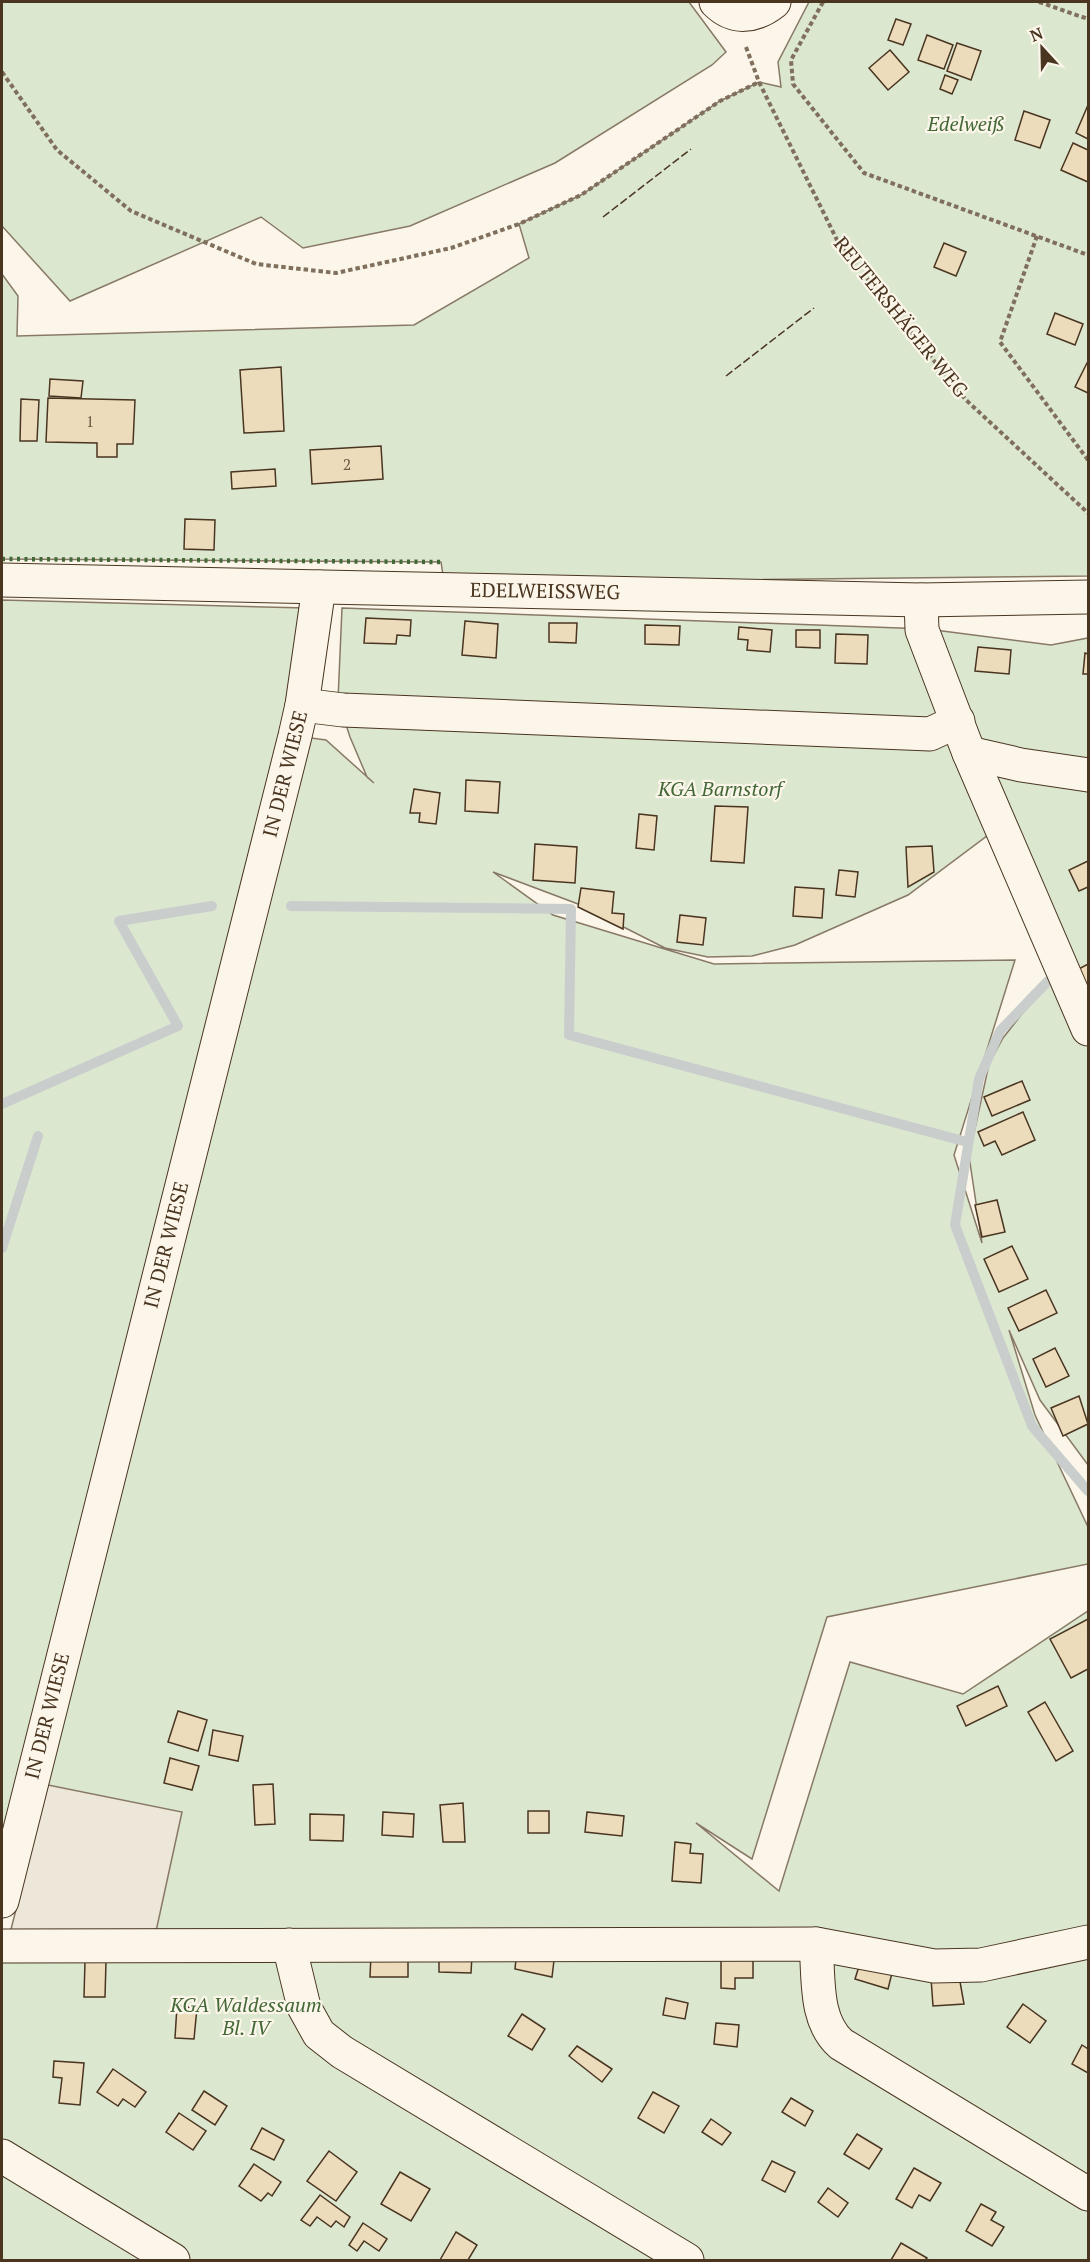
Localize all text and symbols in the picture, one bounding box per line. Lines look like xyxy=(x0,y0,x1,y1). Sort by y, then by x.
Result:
north arrow xyxy=(1012,18,1072,78)
text: N xyxy=(1027,22,1046,47)
park label: Edelweiß xyxy=(926,110,1005,137)
street label: REUTERSHÄGER WEG xyxy=(828,231,975,403)
house number: 1 xyxy=(86,410,94,432)
house number: 2 xyxy=(343,453,351,475)
street label: EDELWEISSWEG xyxy=(470,576,620,605)
street label: IN DER WIESE xyxy=(256,708,313,840)
park label: KGA Barnstorf xyxy=(657,775,786,802)
street label: IN DER WIESE xyxy=(137,1179,194,1311)
street label: IN DER WIESE xyxy=(18,1650,75,1782)
park label: KGA Waldessaum Bl. IV xyxy=(169,1991,322,2041)

